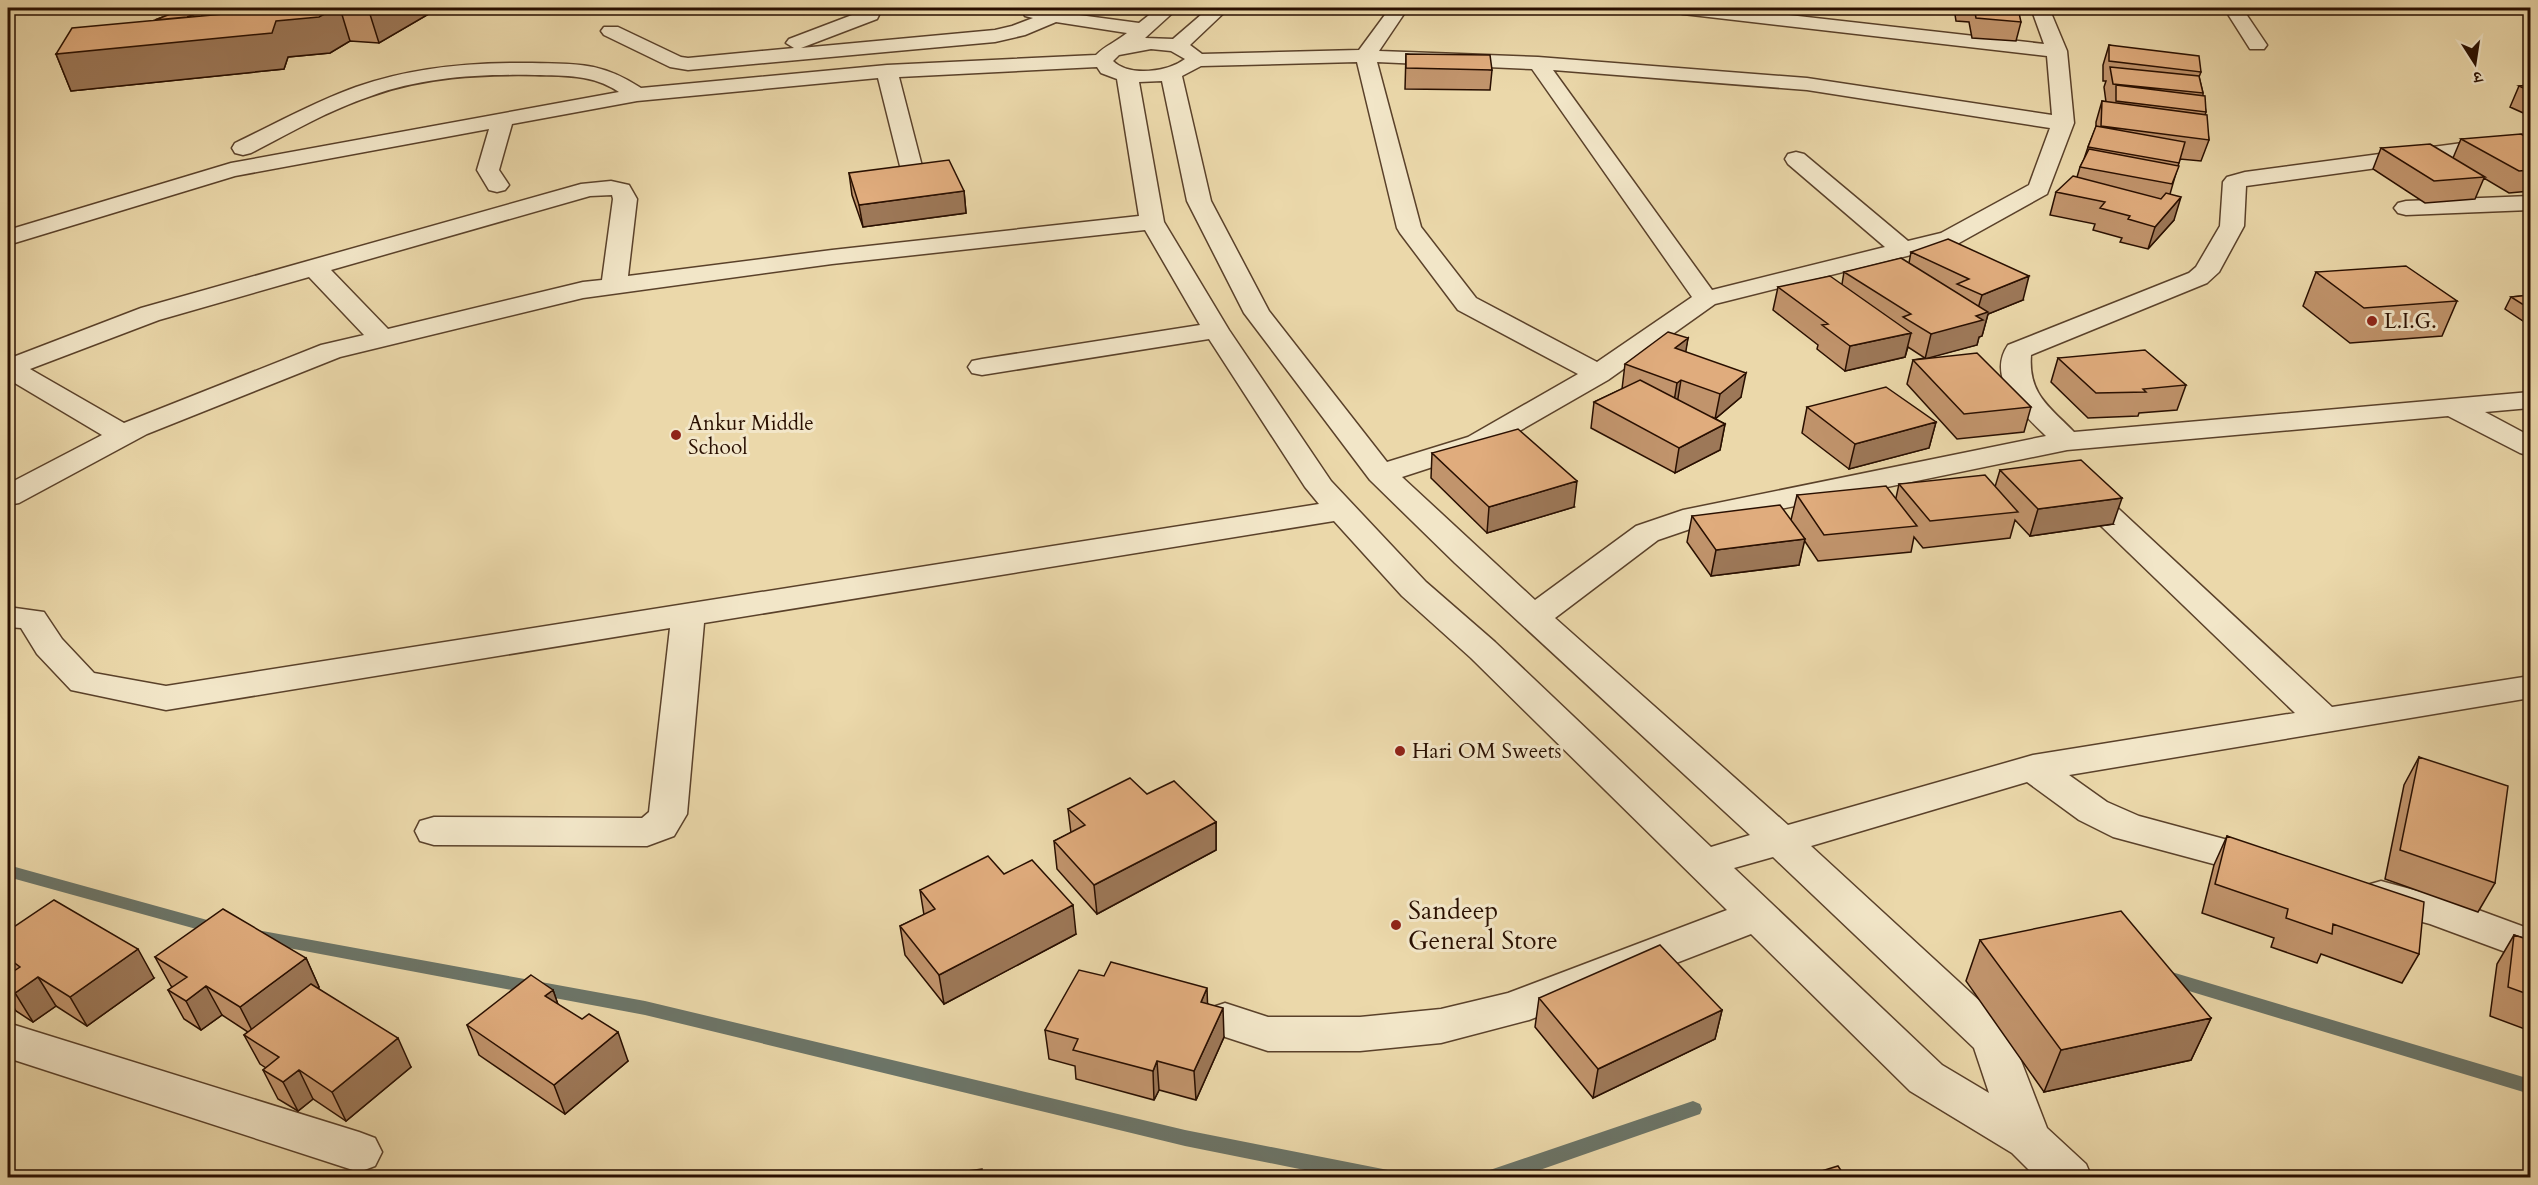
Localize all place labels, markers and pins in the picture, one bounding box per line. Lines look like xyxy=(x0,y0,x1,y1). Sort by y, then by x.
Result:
place label: L.I.G. xyxy=(2384,307,2437,336)
marker: L.I.G. xyxy=(2365,314,2379,328)
place label: Ankur Middle School xyxy=(688,409,814,462)
marker: Ankur Middle School xyxy=(669,428,683,442)
place label: Hari OM Sweets xyxy=(1412,737,1562,766)
marker: Hari OM Sweets xyxy=(1393,744,1407,758)
place label: Sandeep General Store xyxy=(1408,893,1558,958)
marker: Sandeep General Store xyxy=(1389,918,1403,932)

